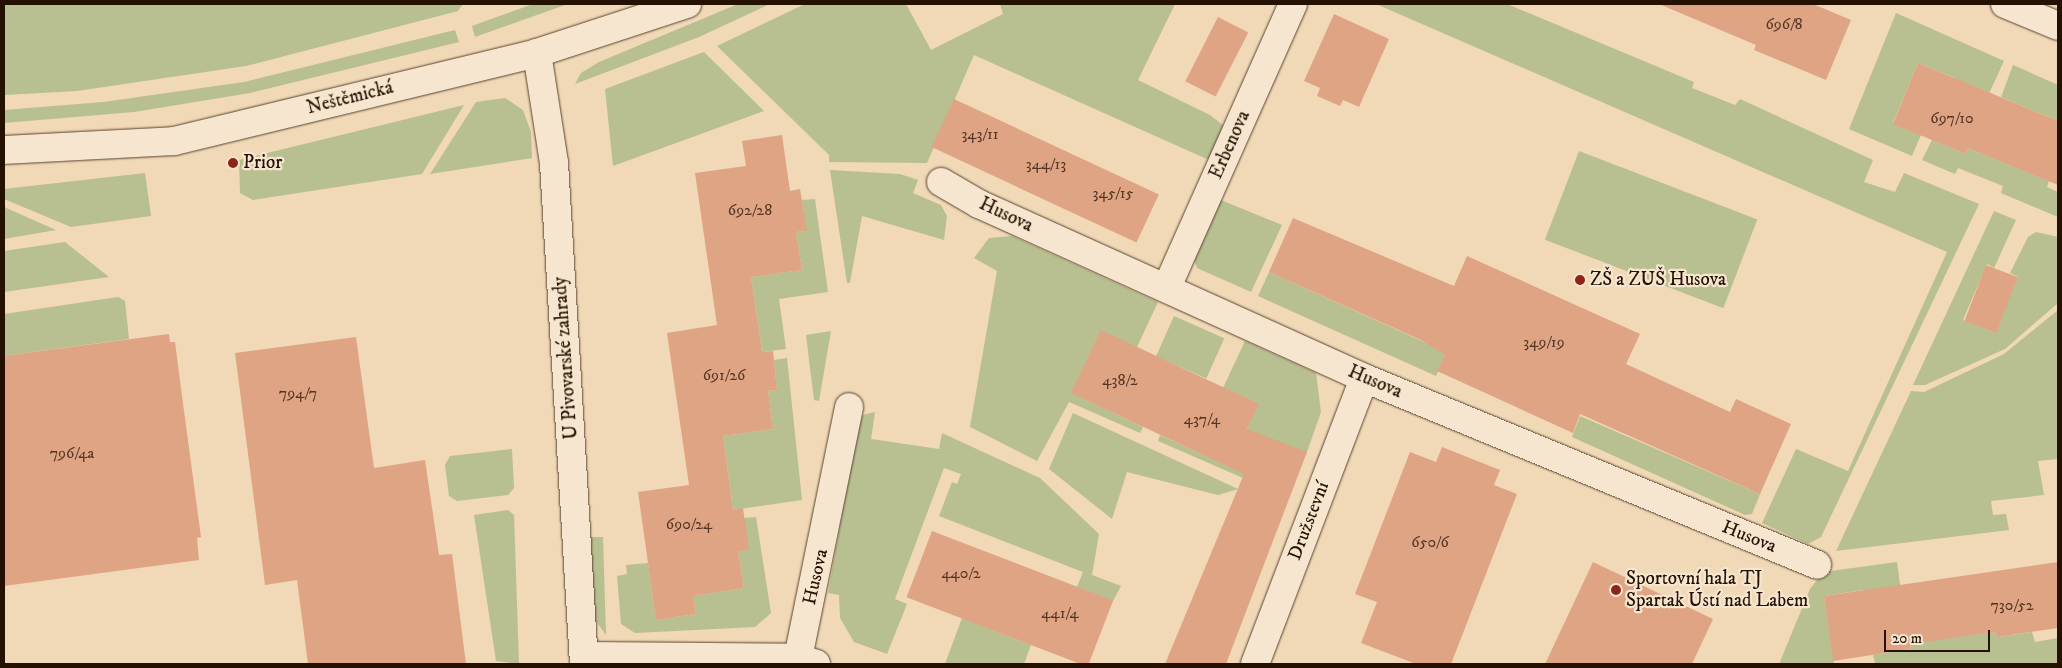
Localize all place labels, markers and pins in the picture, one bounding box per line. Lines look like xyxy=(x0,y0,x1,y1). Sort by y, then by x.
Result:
place label: Prior xyxy=(243,152,282,174)
marker: Prior xyxy=(227,157,239,169)
place label: ZŠ a ZUŠ Husova xyxy=(1590,269,1726,291)
marker: ZŠ a ZUŠ Husova xyxy=(1574,274,1586,286)
place label: Sportovní hala TJ Spartak Ústí nad Labem xyxy=(1626,568,1808,612)
marker: Sportovní hala TJ Spartak Ústí nad Labem xyxy=(1610,584,1622,596)

